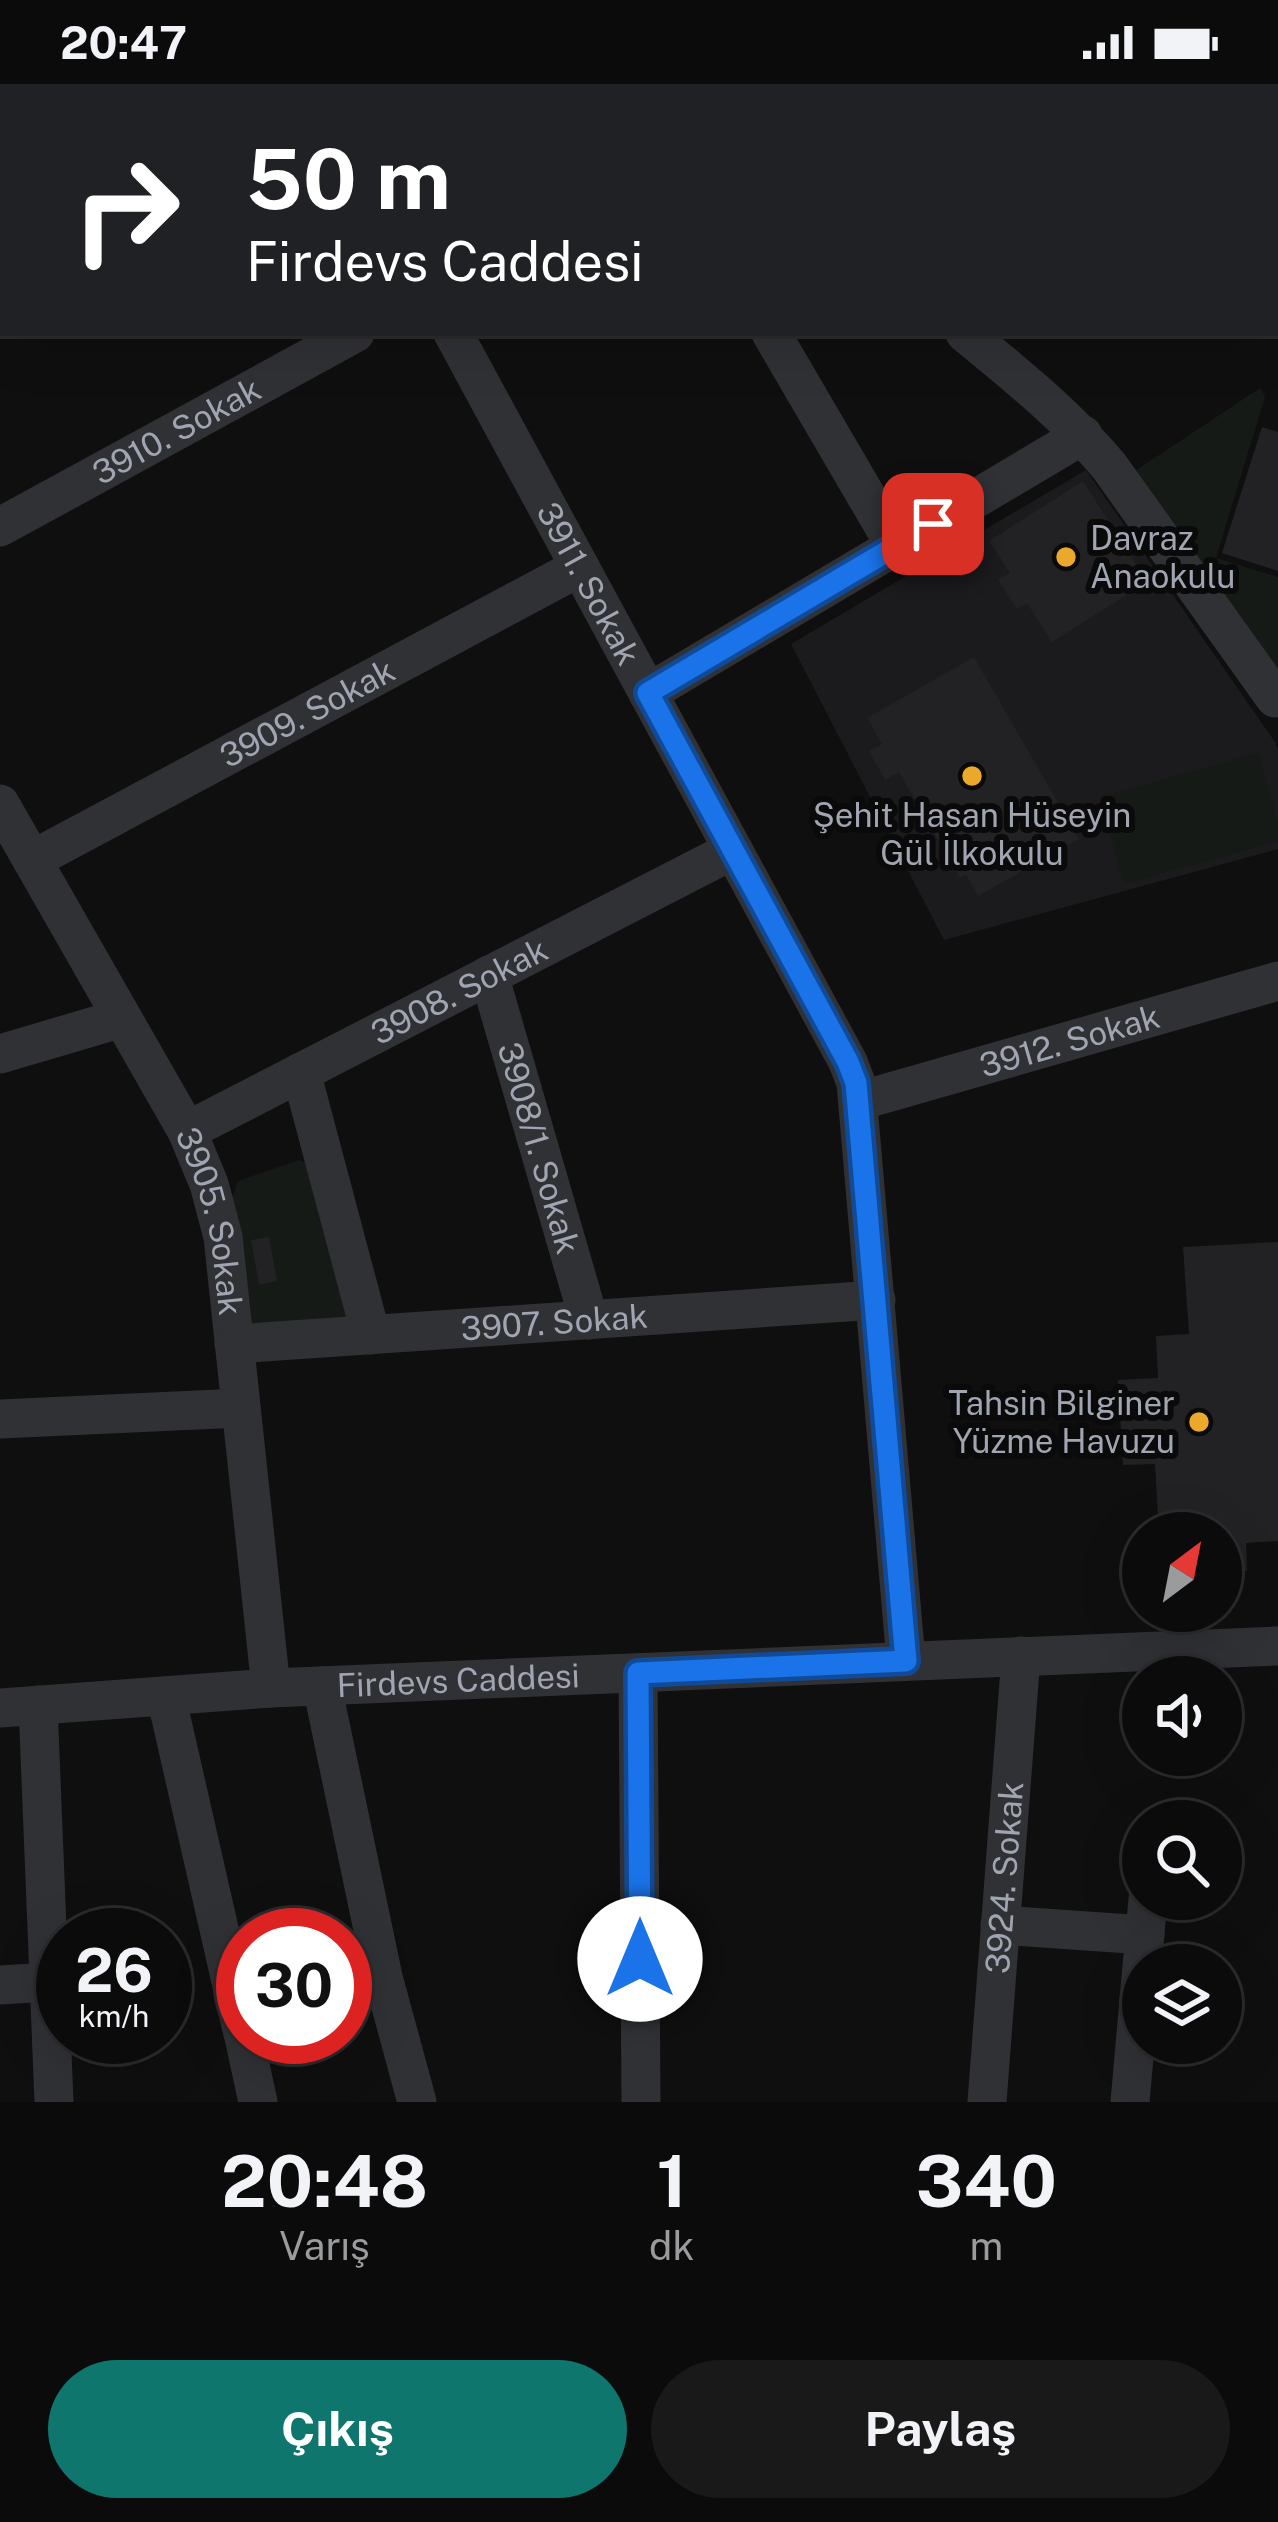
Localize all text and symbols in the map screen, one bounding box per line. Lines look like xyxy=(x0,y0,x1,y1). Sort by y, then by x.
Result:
text: 20:47 xyxy=(60,16,187,69)
text: 50 m xyxy=(246,129,451,228)
icon: right xyxy=(48,132,204,288)
text: Firdevs Caddesi xyxy=(246,230,643,293)
street label: 3910. Sokak xyxy=(86,369,267,492)
pin xyxy=(882,473,984,575)
icon: arrive xyxy=(900,491,966,557)
street label: 3911. Sokak xyxy=(529,496,648,671)
place label: Davraz Anaokulu xyxy=(1090,519,1235,595)
marker: Davraz Anaokulu xyxy=(1053,544,1079,570)
street label: 3909. Sokak xyxy=(213,651,401,775)
marker: Şehit Hasan Hüseyin Gül İlkokulu xyxy=(959,763,985,789)
place label: Şehit Hasan Hüseyin Gül İlkokulu xyxy=(813,796,1131,872)
street label: 3908. Sokak xyxy=(364,930,554,1052)
street label: 3912. Sokak xyxy=(975,997,1164,1084)
street label: 3908/1. Sokak xyxy=(490,1038,588,1258)
street label: 3905. Sokak xyxy=(169,1122,250,1317)
street label: 3907. Sokak xyxy=(460,1297,649,1347)
place label: Tahsin Bilginer Yüzme Havuzu xyxy=(948,1384,1175,1460)
marker: Tahsin Bilginer Yüzme Havuzu xyxy=(1186,1409,1212,1435)
north arrow xyxy=(1122,1512,1242,1632)
map controls xyxy=(1122,1512,1242,2064)
street label: Firdevs Caddesi xyxy=(336,1656,580,1704)
button: sound xyxy=(1122,1656,1242,1776)
street label: 3924. Sokak xyxy=(978,1780,1030,1975)
button: search xyxy=(1122,1800,1242,1920)
position arrow xyxy=(577,1896,703,2022)
speed limit sign: 30 xyxy=(216,1908,372,2064)
text: 26 xyxy=(75,1935,153,2006)
button: layers xyxy=(1122,1944,1242,2064)
text: km/h xyxy=(79,1998,149,2034)
text: 20:48 xyxy=(221,2139,428,2223)
text: 1 xyxy=(656,2139,687,2223)
text: 340 xyxy=(916,2139,1057,2223)
text: Varış xyxy=(279,2223,370,2269)
text: dk xyxy=(649,2223,695,2269)
text: m xyxy=(969,2223,1003,2269)
button: Çıkış xyxy=(48,2360,627,2498)
button: Paylaş xyxy=(651,2360,1230,2498)

